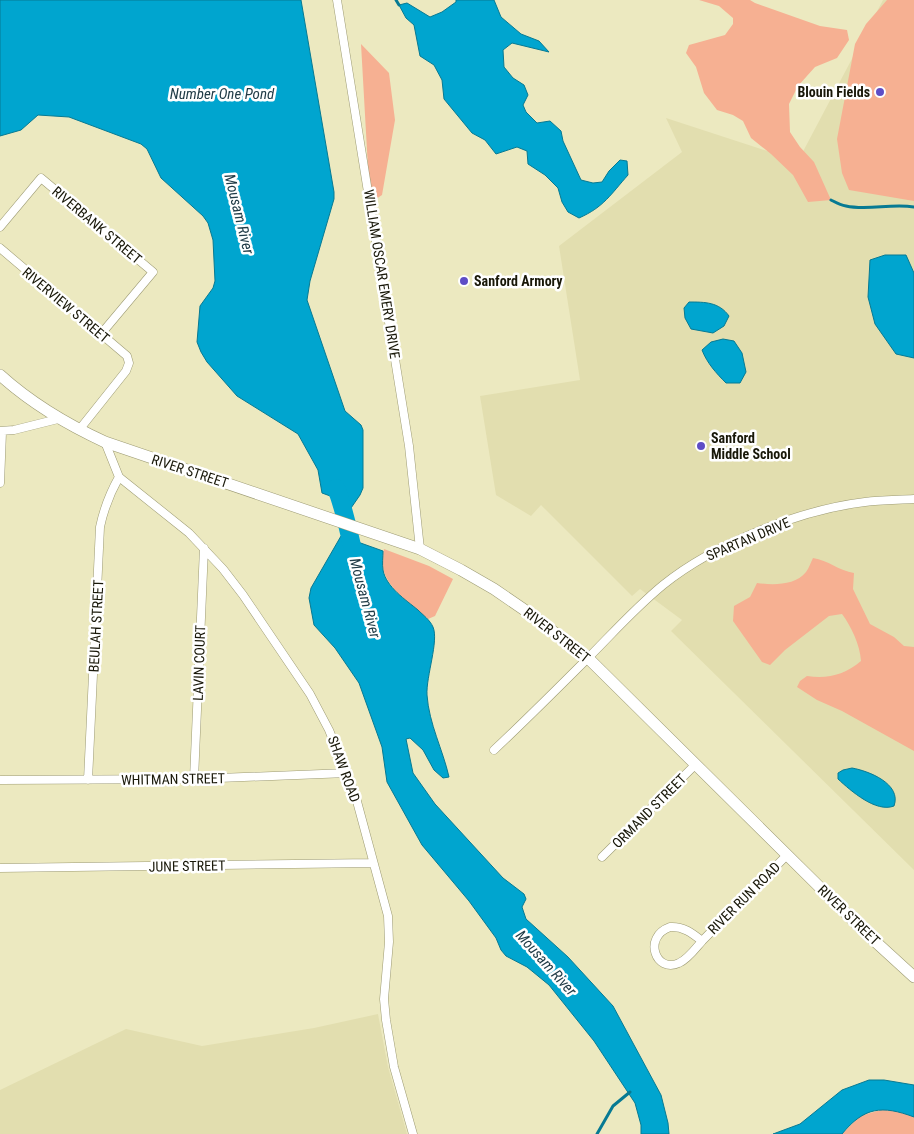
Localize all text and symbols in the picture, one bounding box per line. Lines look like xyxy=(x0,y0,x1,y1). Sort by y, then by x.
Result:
place label: Blouin Fields xyxy=(797,84,870,100)
water label: Number One Pond xyxy=(170,85,275,103)
marker: Blouin Fields xyxy=(874,86,886,98)
water label: Mousam River xyxy=(220,172,258,256)
street label: RIVERBANK STREET xyxy=(49,183,145,267)
street label: WILLIAM OSCAR EMERY DRIVE xyxy=(361,188,403,360)
street label: RIVERVIEW STREET xyxy=(19,264,113,346)
place label: Sanford Armory xyxy=(474,273,563,289)
marker: Sanford Armory xyxy=(458,275,470,287)
place label: Sanford Middle School xyxy=(711,430,791,462)
marker: Sanford Middle School xyxy=(695,440,707,452)
street label: RIVER STREET xyxy=(150,451,230,491)
street label: SPARTAN DRIVE xyxy=(704,514,792,564)
water label: Mousam River xyxy=(346,556,384,640)
street label: BEULAH STREET xyxy=(86,579,106,673)
street label: RIVER STREET xyxy=(521,604,593,666)
street label: LAVIN COURT xyxy=(190,625,208,701)
street label: SHAW ROAD xyxy=(325,734,363,804)
street label: WHITMAN STREET xyxy=(121,770,225,788)
street label: ORMAND STREET xyxy=(609,771,689,851)
street label: JUNE STREET xyxy=(148,857,226,875)
street label: RIVER RUN ROAD xyxy=(705,859,783,937)
street label: RIVER STREET xyxy=(815,882,883,948)
water label: Mousam River xyxy=(512,927,580,1000)

